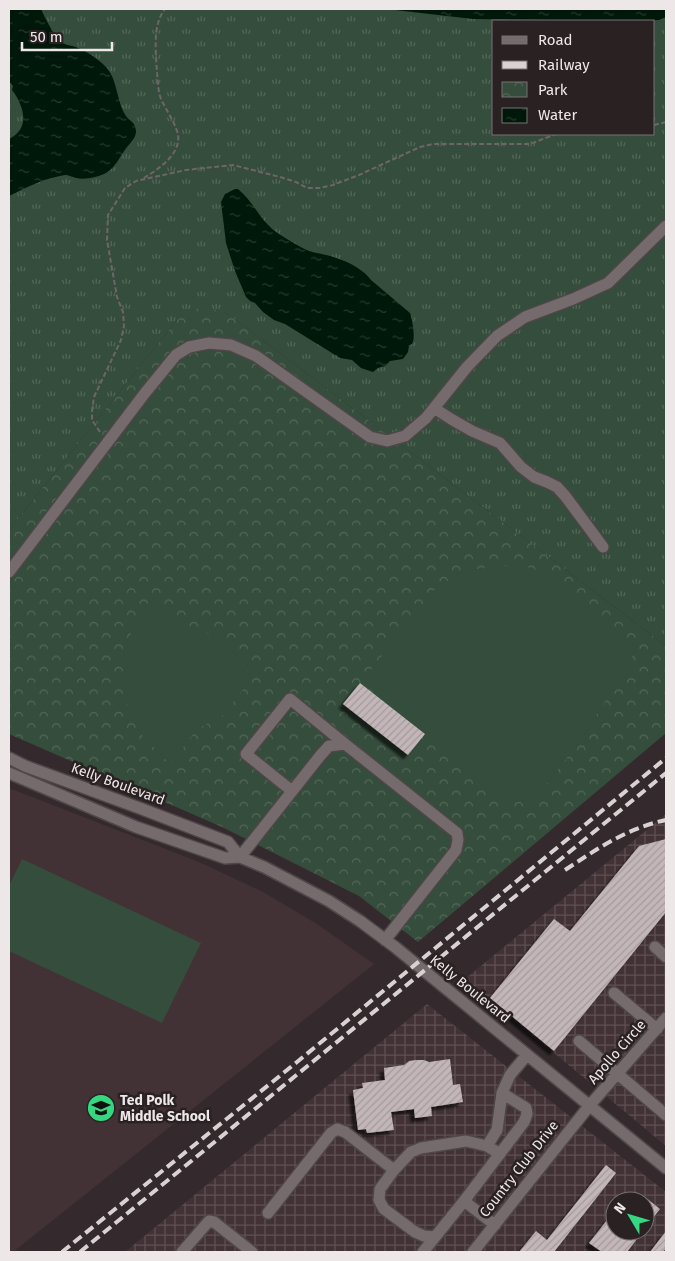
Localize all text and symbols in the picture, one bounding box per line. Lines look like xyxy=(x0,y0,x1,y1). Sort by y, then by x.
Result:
scale bar xyxy=(22,20,112,52)
legend xyxy=(492,20,655,135)
text: 50 m xyxy=(30,28,63,46)
text: Road xyxy=(538,31,573,49)
text: Railway xyxy=(538,56,590,74)
text: Park xyxy=(538,81,568,99)
text: Water xyxy=(538,106,577,124)
street label: Kelly Boulevard xyxy=(69,759,167,809)
street label: Kelly Boulevard xyxy=(426,951,514,1027)
street label: Apollo Circle xyxy=(584,1016,650,1088)
place label: Ted Polk Middle School xyxy=(120,1092,211,1125)
school or university icon: Ted Polk Middle School xyxy=(86,1093,116,1123)
street label: Country Club Drive xyxy=(476,1117,562,1221)
north arrow xyxy=(605,1191,655,1241)
text: N xyxy=(611,1199,630,1217)

